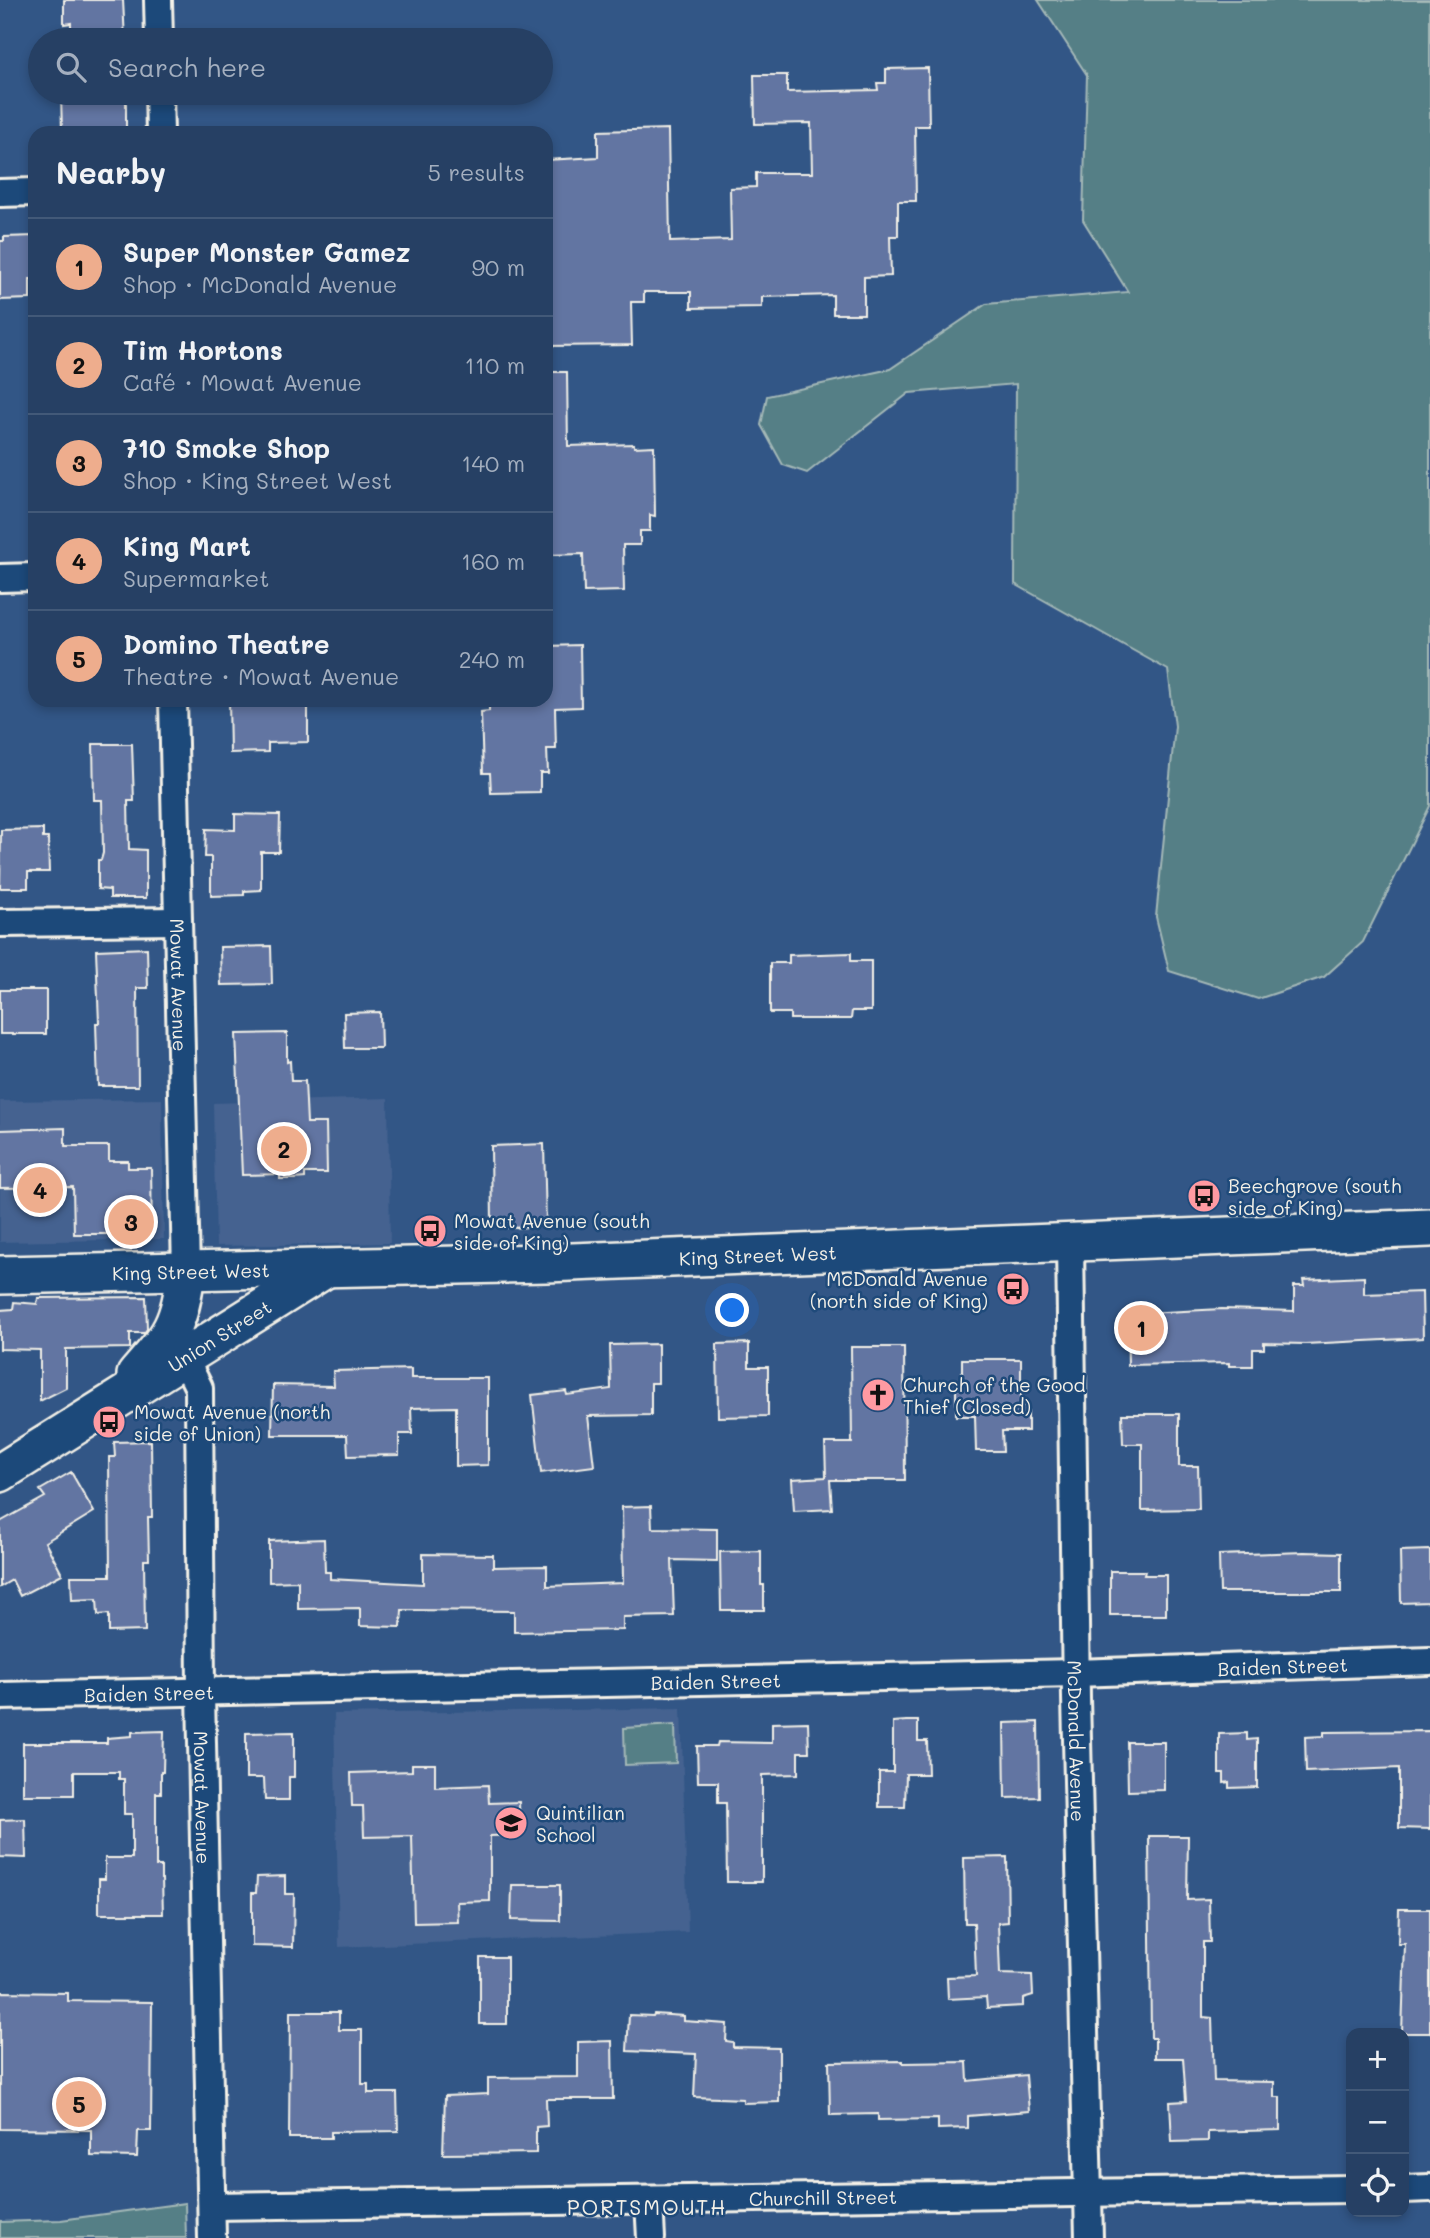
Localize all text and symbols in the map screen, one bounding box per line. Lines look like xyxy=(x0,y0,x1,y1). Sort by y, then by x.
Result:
search box xyxy=(28,28,553,105)
icon: search xyxy=(52,48,90,86)
text: Search here xyxy=(108,50,266,84)
text: Nearby xyxy=(56,152,166,192)
text: 5 results xyxy=(428,157,525,187)
text: Super Monster Gamez xyxy=(123,235,411,269)
text: 1 xyxy=(74,252,84,282)
text: 90 m xyxy=(472,252,525,282)
text: Shop · McDonald Avenue xyxy=(123,269,397,299)
text: Tim Hortons xyxy=(123,333,283,367)
text: 2 xyxy=(73,350,85,380)
text: 110 m xyxy=(465,350,525,380)
text: Café · Mowat Avenue xyxy=(123,367,362,397)
text: 710 Smoke Shop xyxy=(123,431,330,465)
text: 3 xyxy=(72,448,86,478)
text: 140 m xyxy=(461,448,525,478)
text: Shop · King Street West xyxy=(123,465,392,495)
text: King Mart xyxy=(123,529,251,563)
text: 4 xyxy=(72,546,86,576)
text: 160 m xyxy=(461,546,525,576)
text: Supermarket xyxy=(123,563,269,593)
text: Domino Theatre xyxy=(123,627,329,661)
text: 5 xyxy=(72,644,86,674)
text: 240 m xyxy=(459,644,525,674)
text: Theatre · Mowat Avenue xyxy=(123,661,399,691)
street label: Mowat Avenue xyxy=(165,918,194,1052)
pin: 2 xyxy=(261,1123,307,1175)
pin: 4 xyxy=(17,1164,63,1216)
place label: Beechgrove (south side of King) xyxy=(1228,1173,1401,1220)
bus stop icon: Beechgrove (south side of King) xyxy=(1185,1177,1223,1215)
pin: 3 xyxy=(108,1196,154,1248)
place label: Mowat Avenue (south side of King) xyxy=(454,1208,650,1255)
bus stop icon: Mowat Avenue (south side of King) xyxy=(411,1212,449,1250)
street label: King Street West xyxy=(678,1239,837,1270)
street label: King Street West xyxy=(112,1257,270,1285)
place label: McDonald Avenue (north side of King) xyxy=(810,1266,988,1313)
bus stop icon: McDonald Avenue (north side of King) xyxy=(994,1270,1032,1308)
street label: Union Street xyxy=(163,1293,276,1377)
your location xyxy=(715,1293,749,1327)
pin: 1 xyxy=(1118,1302,1164,1354)
place label: Church of the Good Thief (Closed) xyxy=(903,1372,1086,1419)
church icon: Church of the Good Thief (Closed) xyxy=(859,1376,897,1414)
place label: Mowat Avenue (north side of Union) xyxy=(134,1399,330,1446)
bus stop icon: Mowat Avenue (north side of Union) xyxy=(90,1403,128,1441)
street label: Baiden Street xyxy=(1217,1651,1348,1681)
street label: McDonald Avenue xyxy=(1063,1660,1091,1822)
street label: Baiden Street xyxy=(650,1667,781,1695)
street label: Baiden Street xyxy=(83,1679,214,1707)
street label: Mowat Avenue xyxy=(189,1731,217,1864)
place label: Quintilian School xyxy=(536,1800,625,1847)
school or university icon: Quintilian School xyxy=(492,1804,530,1842)
map controls xyxy=(1346,2028,1409,2217)
button: + xyxy=(1346,2028,1409,2091)
pin: 5 xyxy=(56,2078,102,2130)
button: − xyxy=(1346,2091,1409,2154)
button: locate xyxy=(1346,2154,1409,2217)
street label: Churchill Street xyxy=(749,2183,897,2210)
district label: PORTSMOUTH xyxy=(567,2193,727,2220)

